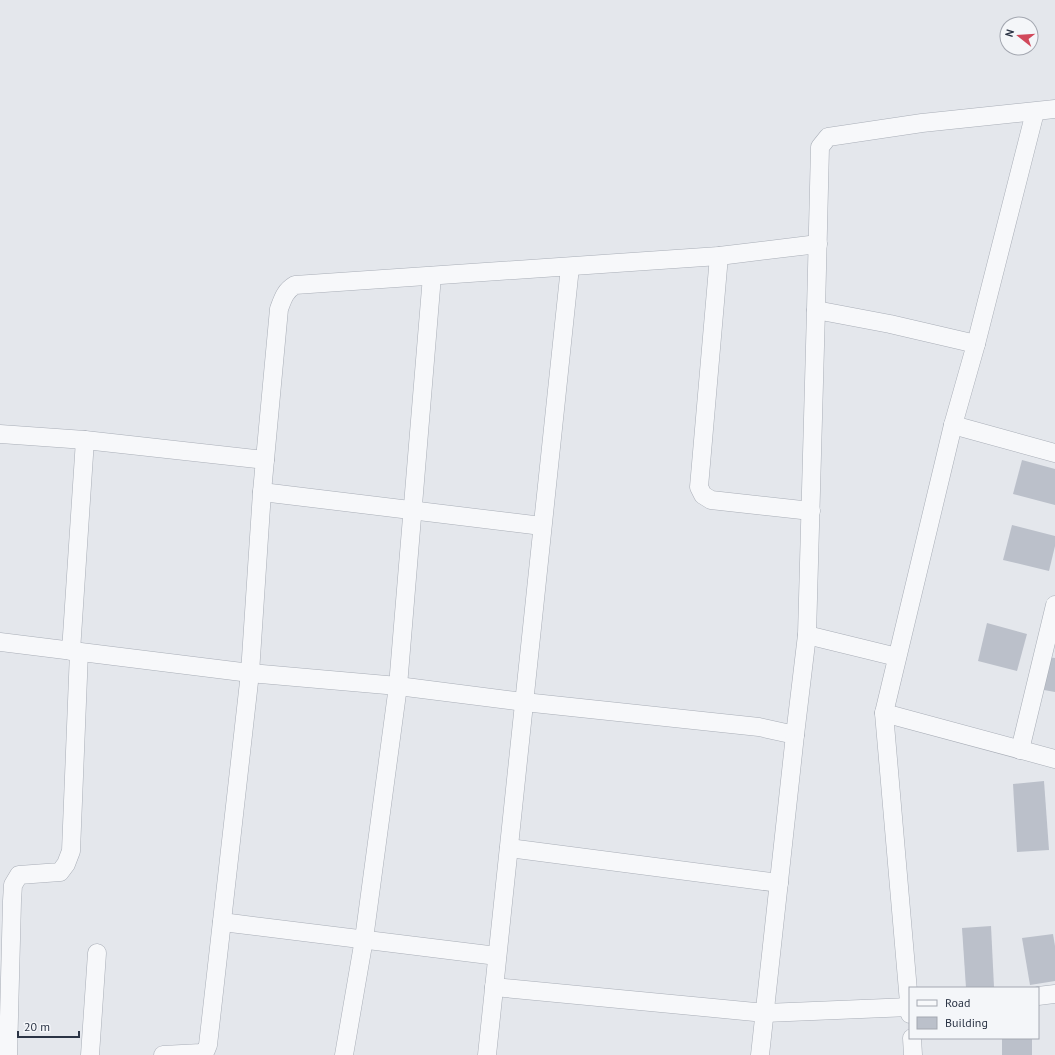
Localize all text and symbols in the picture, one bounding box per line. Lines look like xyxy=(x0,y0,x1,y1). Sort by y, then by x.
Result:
north arrow xyxy=(999,16,1039,56)
text: N xyxy=(1002,28,1017,39)
legend xyxy=(909,987,1039,1039)
text: Road xyxy=(945,995,970,1010)
scale bar xyxy=(18,1013,79,1039)
text: Building xyxy=(945,1015,988,1030)
text: 20 m xyxy=(24,1019,50,1034)

